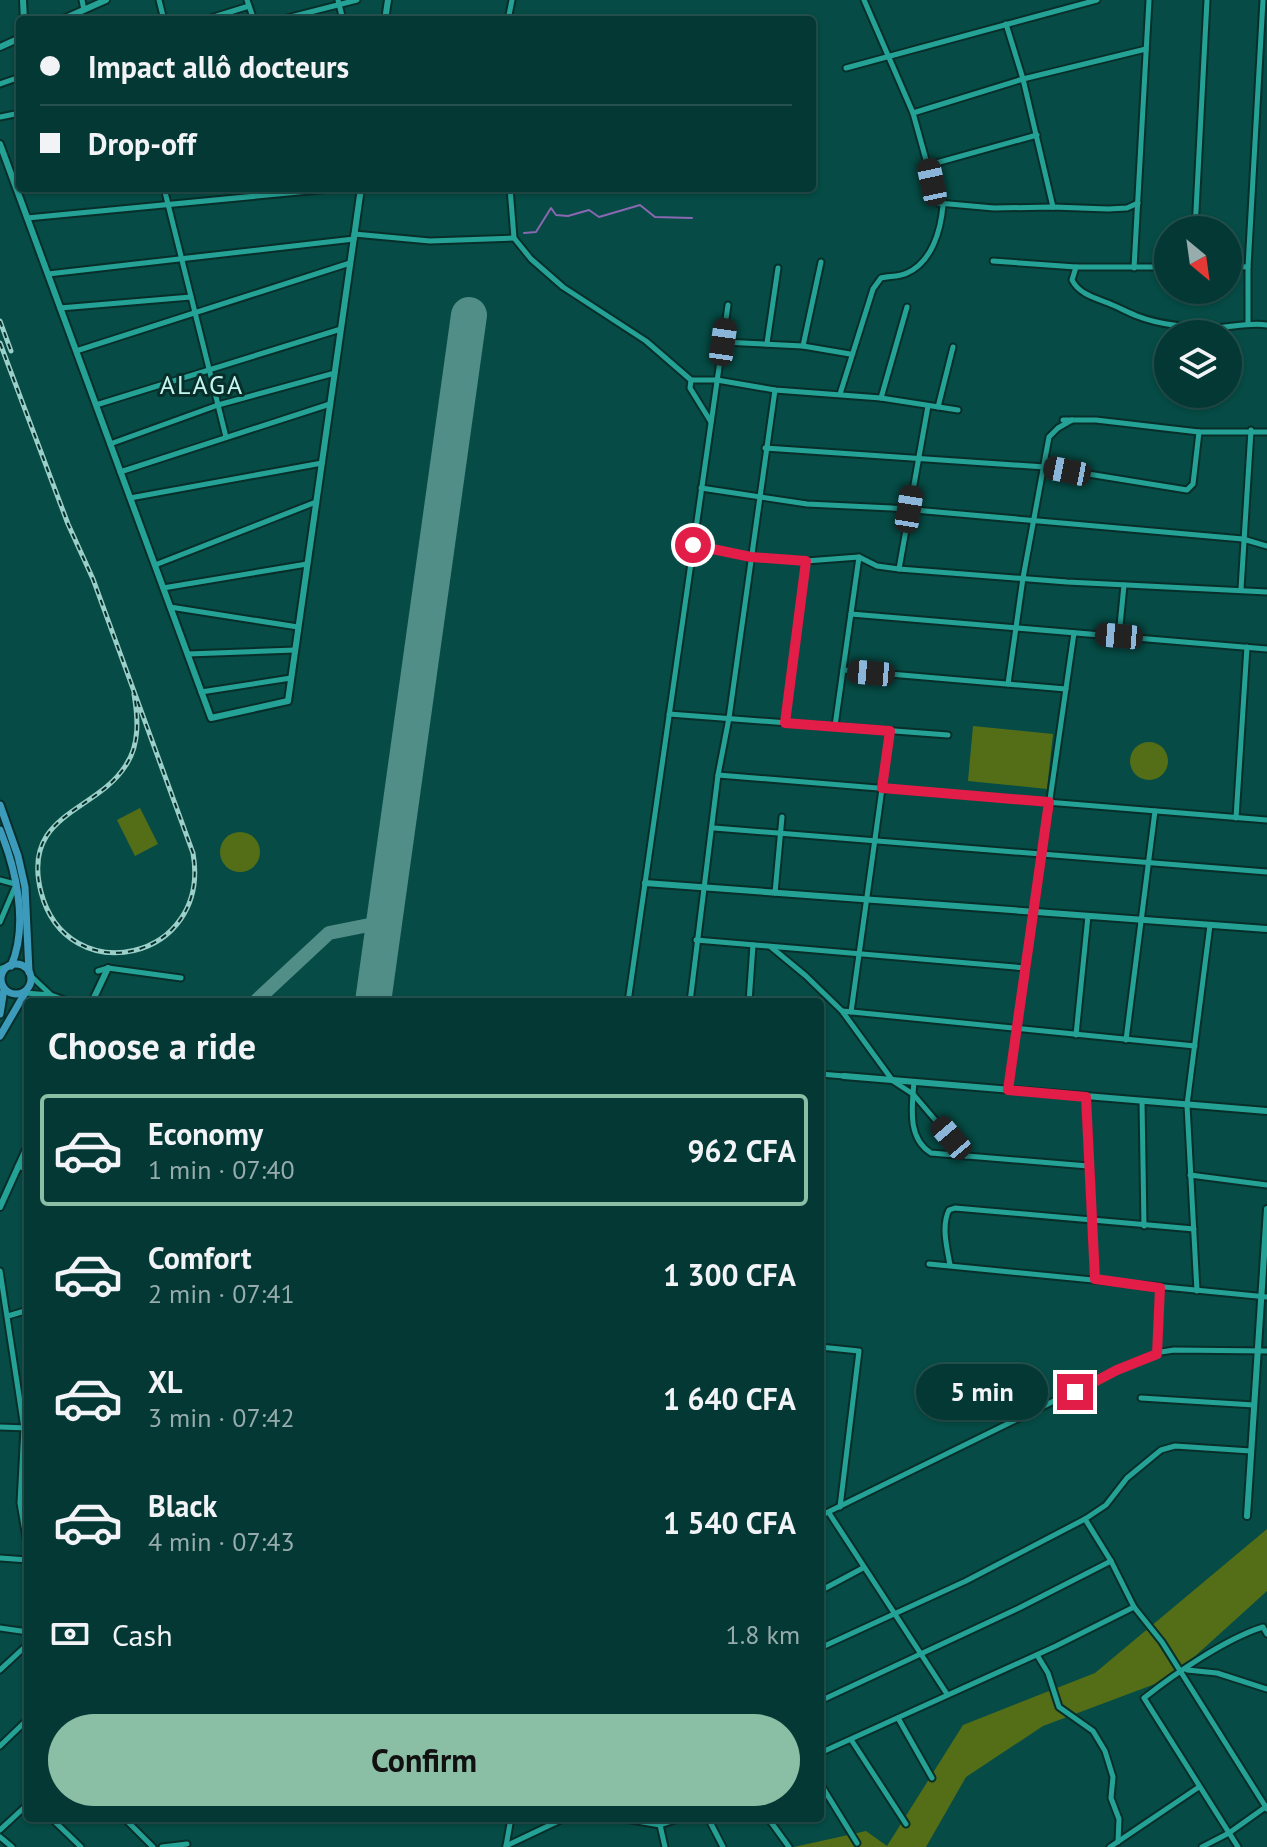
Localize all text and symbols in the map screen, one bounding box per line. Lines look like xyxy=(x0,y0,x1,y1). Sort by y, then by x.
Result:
text: Impact allô docteurs xyxy=(88,47,349,86)
text: Drop-off xyxy=(88,124,196,163)
car xyxy=(915,156,949,208)
north arrow xyxy=(1154,216,1242,304)
map controls xyxy=(1154,216,1242,408)
car xyxy=(708,317,738,367)
button: layers xyxy=(1154,320,1242,408)
district label: ALAGA xyxy=(160,368,244,401)
car xyxy=(1041,455,1093,487)
car xyxy=(893,483,925,535)
route start xyxy=(675,527,711,563)
car xyxy=(1094,622,1144,650)
car xyxy=(846,659,896,687)
text: Choose a ride xyxy=(48,1022,256,1069)
car xyxy=(926,1112,976,1164)
icon: car xyxy=(52,1114,124,1186)
text: Economy xyxy=(148,1114,263,1153)
text: 962 CFA xyxy=(688,1131,796,1170)
text: 1 min · 07:40 xyxy=(148,1153,295,1186)
icon: car xyxy=(52,1238,124,1310)
text: Comfort xyxy=(148,1238,251,1277)
text: 1 300 CFA xyxy=(663,1255,796,1294)
text: 2 min · 07:41 xyxy=(148,1277,295,1310)
icon: car xyxy=(52,1362,124,1434)
text: XL xyxy=(148,1362,182,1401)
callout: 5 min xyxy=(915,1364,1047,1420)
route end xyxy=(1057,1374,1093,1410)
text: 5 min xyxy=(950,1375,1014,1408)
text: 1 640 CFA xyxy=(663,1379,796,1418)
text: 3 min · 07:42 xyxy=(148,1401,295,1434)
icon: car xyxy=(52,1486,124,1558)
text: Black xyxy=(148,1486,217,1525)
text: 1 540 CFA xyxy=(663,1503,796,1542)
text: 4 min · 07:43 xyxy=(148,1525,295,1558)
icon: cash xyxy=(48,1612,92,1656)
text: Cash xyxy=(112,1615,173,1654)
text: 1.8 km xyxy=(726,1618,800,1651)
button: Confirm xyxy=(48,1714,800,1806)

